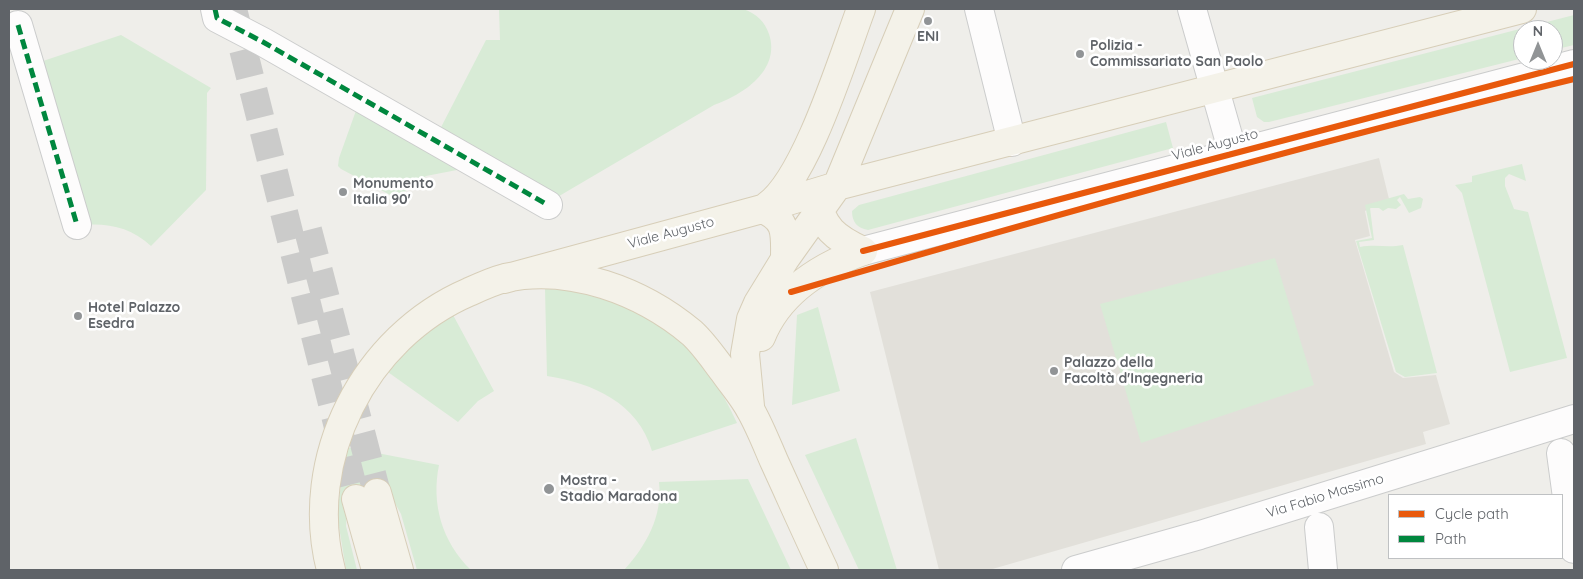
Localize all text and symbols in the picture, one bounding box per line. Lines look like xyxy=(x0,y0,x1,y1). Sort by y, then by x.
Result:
marker: ENI xyxy=(922,15,934,27)
north arrow xyxy=(1513,20,1563,70)
text: N xyxy=(1533,22,1543,40)
place label: ENI xyxy=(917,29,939,45)
place label: Polizia - Commissariato San Paolo xyxy=(1090,38,1263,70)
marker: Polizia - Commissariato San Paolo xyxy=(1074,48,1086,60)
street label: Viale Augusto xyxy=(1170,125,1260,165)
place label: Monumento Italia 90' xyxy=(353,176,434,208)
marker: Monumento Italia 90' xyxy=(337,186,349,198)
street label: Viale Augusto xyxy=(626,213,716,253)
place label: Hotel Palazzo Esedra xyxy=(88,300,180,332)
marker: Hotel Palazzo Esedra xyxy=(72,310,84,322)
place label: Palazzo della Facoltà d'Ingegneria xyxy=(1064,355,1203,388)
marker: Palazzo della Facoltà d'Ingegneria xyxy=(1048,365,1060,377)
street label: Via Fabio Massimo xyxy=(1264,470,1386,522)
place label: Mostra - Stadio Maradona xyxy=(560,473,677,506)
marker: Mostra - Stadio Maradona xyxy=(542,482,556,496)
legend xyxy=(1388,494,1563,559)
text: Cycle path xyxy=(1435,504,1509,523)
text: Path xyxy=(1435,529,1467,548)

